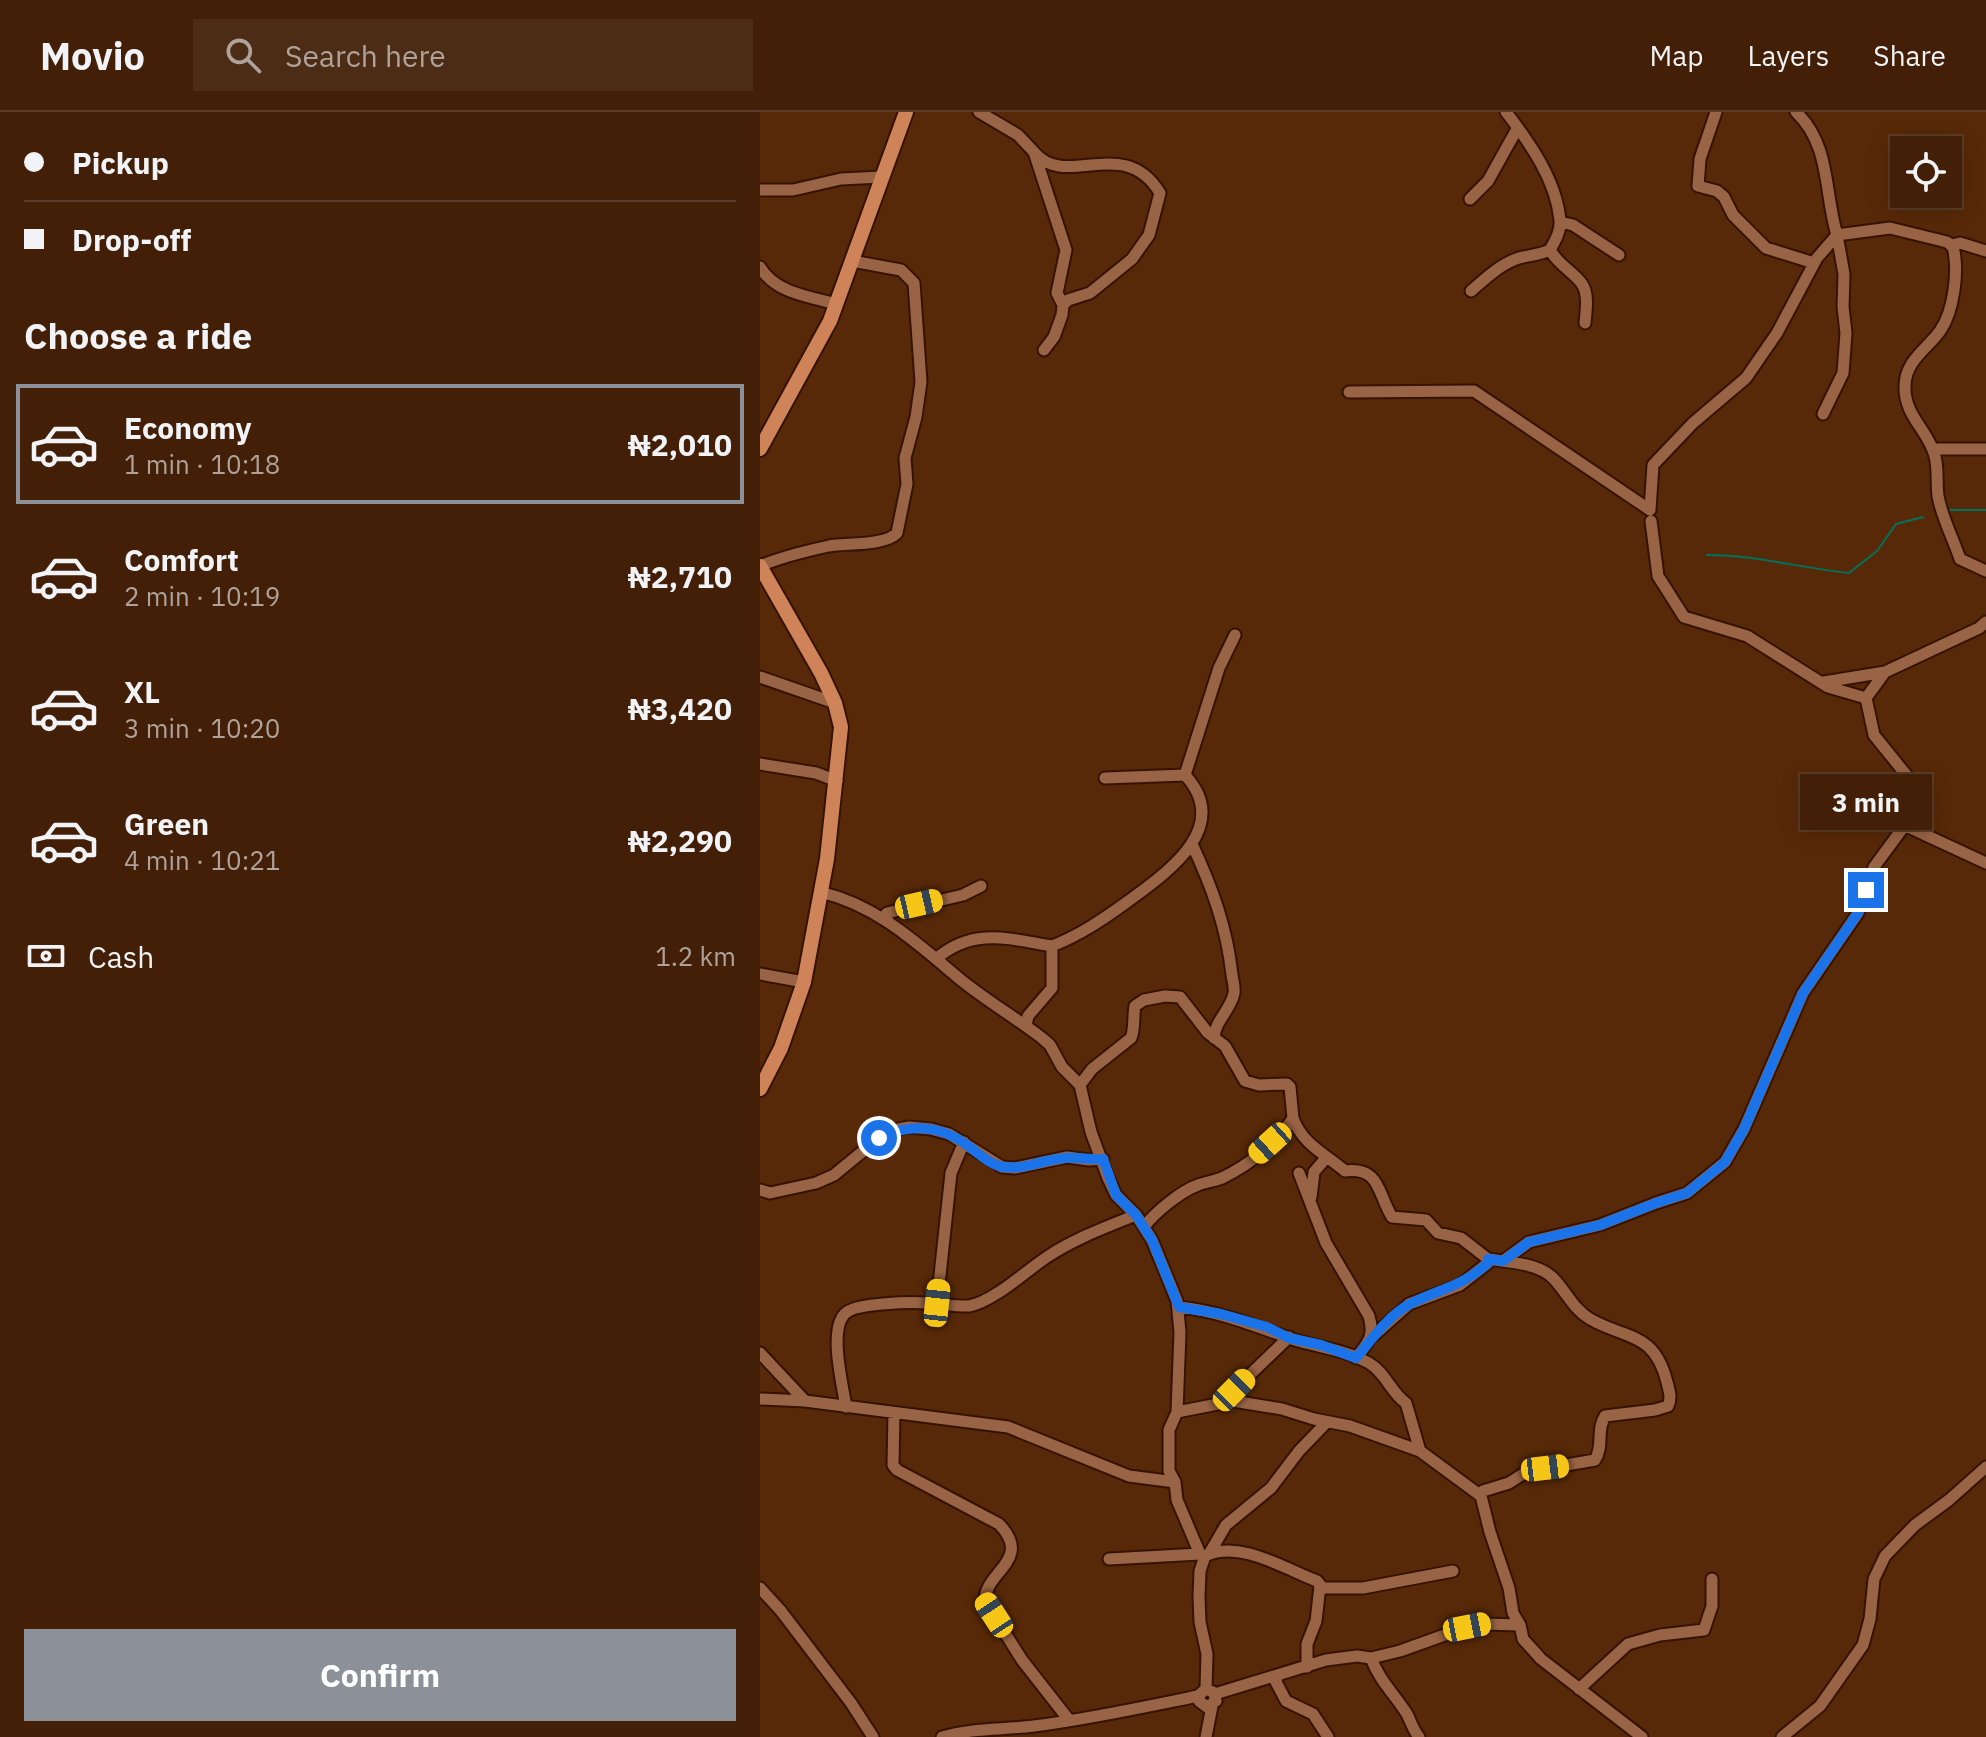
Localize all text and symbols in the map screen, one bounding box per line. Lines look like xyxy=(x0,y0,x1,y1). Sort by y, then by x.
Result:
search box xyxy=(193,19,753,91)
text: Movio xyxy=(40,31,145,80)
icon: search xyxy=(221,33,265,77)
text: Search here xyxy=(285,36,446,75)
text: Map xyxy=(1649,37,1703,74)
text: Layers xyxy=(1747,37,1829,74)
text: Share xyxy=(1873,37,1946,74)
map controls xyxy=(1890,136,1962,208)
button: locate xyxy=(1890,136,1962,208)
text: Pickup xyxy=(72,143,169,182)
text: Drop-off xyxy=(72,220,191,259)
text: Choose a ride xyxy=(24,312,252,359)
icon: car xyxy=(28,408,100,480)
text: Economy xyxy=(124,408,252,447)
text: ₦2,010 xyxy=(627,425,732,464)
text: 1 min · 10:18 xyxy=(124,447,280,481)
icon: car xyxy=(28,540,100,612)
text: Comfort xyxy=(124,540,239,579)
text: ₦2,710 xyxy=(627,557,732,596)
text: 2 min · 10:19 xyxy=(124,579,280,613)
icon: car xyxy=(28,672,100,744)
text: XL xyxy=(124,672,160,711)
text: ₦3,420 xyxy=(627,689,732,728)
text: 3 min · 10:20 xyxy=(124,711,280,745)
callout: 3 min xyxy=(1800,774,1932,830)
text: 3 min xyxy=(1832,785,1900,819)
icon: car xyxy=(28,804,100,876)
text: Green xyxy=(124,804,209,843)
text: ₦2,290 xyxy=(627,821,732,860)
text: 4 min · 10:21 xyxy=(124,843,280,877)
route end xyxy=(1848,872,1884,908)
car xyxy=(893,887,945,921)
icon: cash xyxy=(24,934,68,978)
text: Cash xyxy=(88,937,154,976)
text: 1.2 km xyxy=(655,939,736,973)
car xyxy=(1244,1118,1296,1168)
route start xyxy=(861,1120,897,1156)
car xyxy=(923,1278,951,1328)
car xyxy=(1209,1365,1259,1415)
car xyxy=(1520,1453,1570,1483)
car xyxy=(971,1588,1017,1642)
car xyxy=(1441,1611,1493,1643)
button: Confirm xyxy=(24,1629,736,1721)

